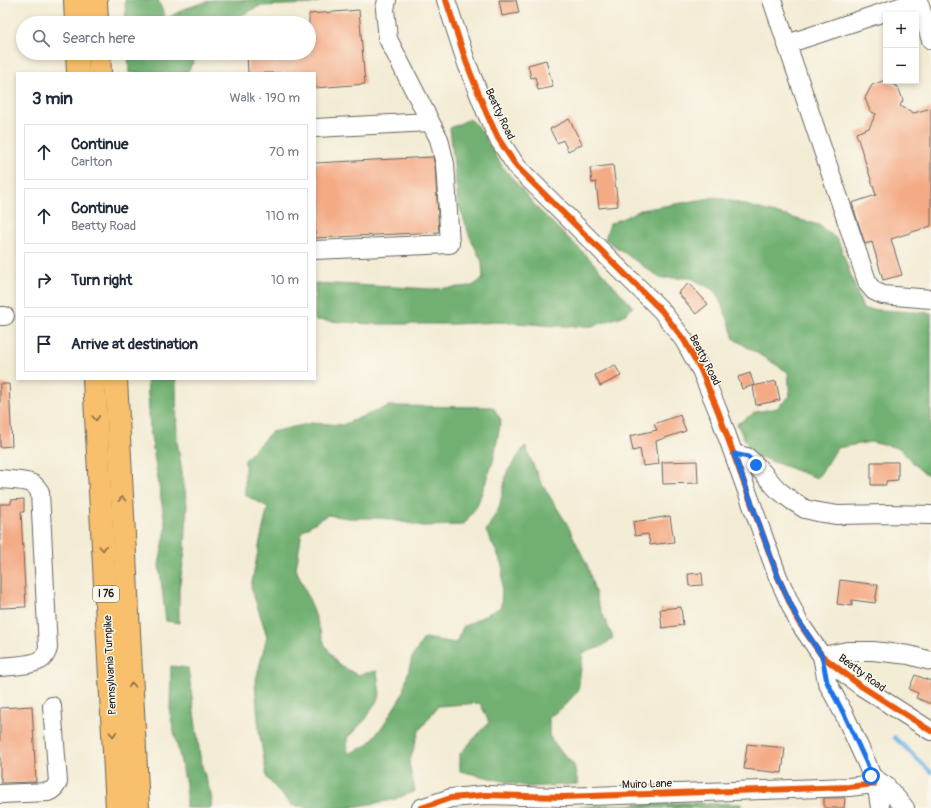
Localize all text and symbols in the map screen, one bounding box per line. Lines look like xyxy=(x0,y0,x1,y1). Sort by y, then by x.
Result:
map controls xyxy=(883,12,919,84)
button: + xyxy=(883,12,919,48)
search box xyxy=(16,16,316,60)
icon: search xyxy=(30,27,52,49)
text: Search here xyxy=(62,29,135,48)
button: − xyxy=(883,48,919,84)
street label: Beatty Road xyxy=(482,86,518,142)
text: 3 min xyxy=(32,88,73,109)
text: Walk · 190 m xyxy=(229,90,300,106)
text: Continue xyxy=(71,135,129,154)
icon: ahead xyxy=(33,141,55,163)
text: 70 m xyxy=(269,144,299,160)
text: Carlton xyxy=(71,154,112,170)
text: Continue xyxy=(71,199,129,218)
icon: ahead xyxy=(33,205,55,227)
text: 110 m xyxy=(266,208,299,224)
text: Beatty Road xyxy=(71,218,136,234)
icon: right xyxy=(33,269,55,291)
text: Turn right xyxy=(71,271,132,290)
text: 10 m xyxy=(271,272,299,288)
street label: Beatty Road xyxy=(687,332,723,388)
icon: arrive xyxy=(33,333,55,355)
text: Arrive at destination xyxy=(71,335,198,354)
one-way arrow xyxy=(92,415,101,421)
route end xyxy=(747,456,765,474)
one-way arrow xyxy=(118,496,126,502)
one-way arrow xyxy=(99,545,108,551)
road number: I 76 xyxy=(93,586,119,602)
street label: Pennsylvania Turnpike xyxy=(101,614,119,715)
street label: Beatty Road xyxy=(836,652,888,694)
one-way arrow xyxy=(128,682,136,688)
one-way arrow xyxy=(109,730,118,737)
route start xyxy=(862,767,880,785)
street label: Muiro Lane xyxy=(622,777,673,791)

